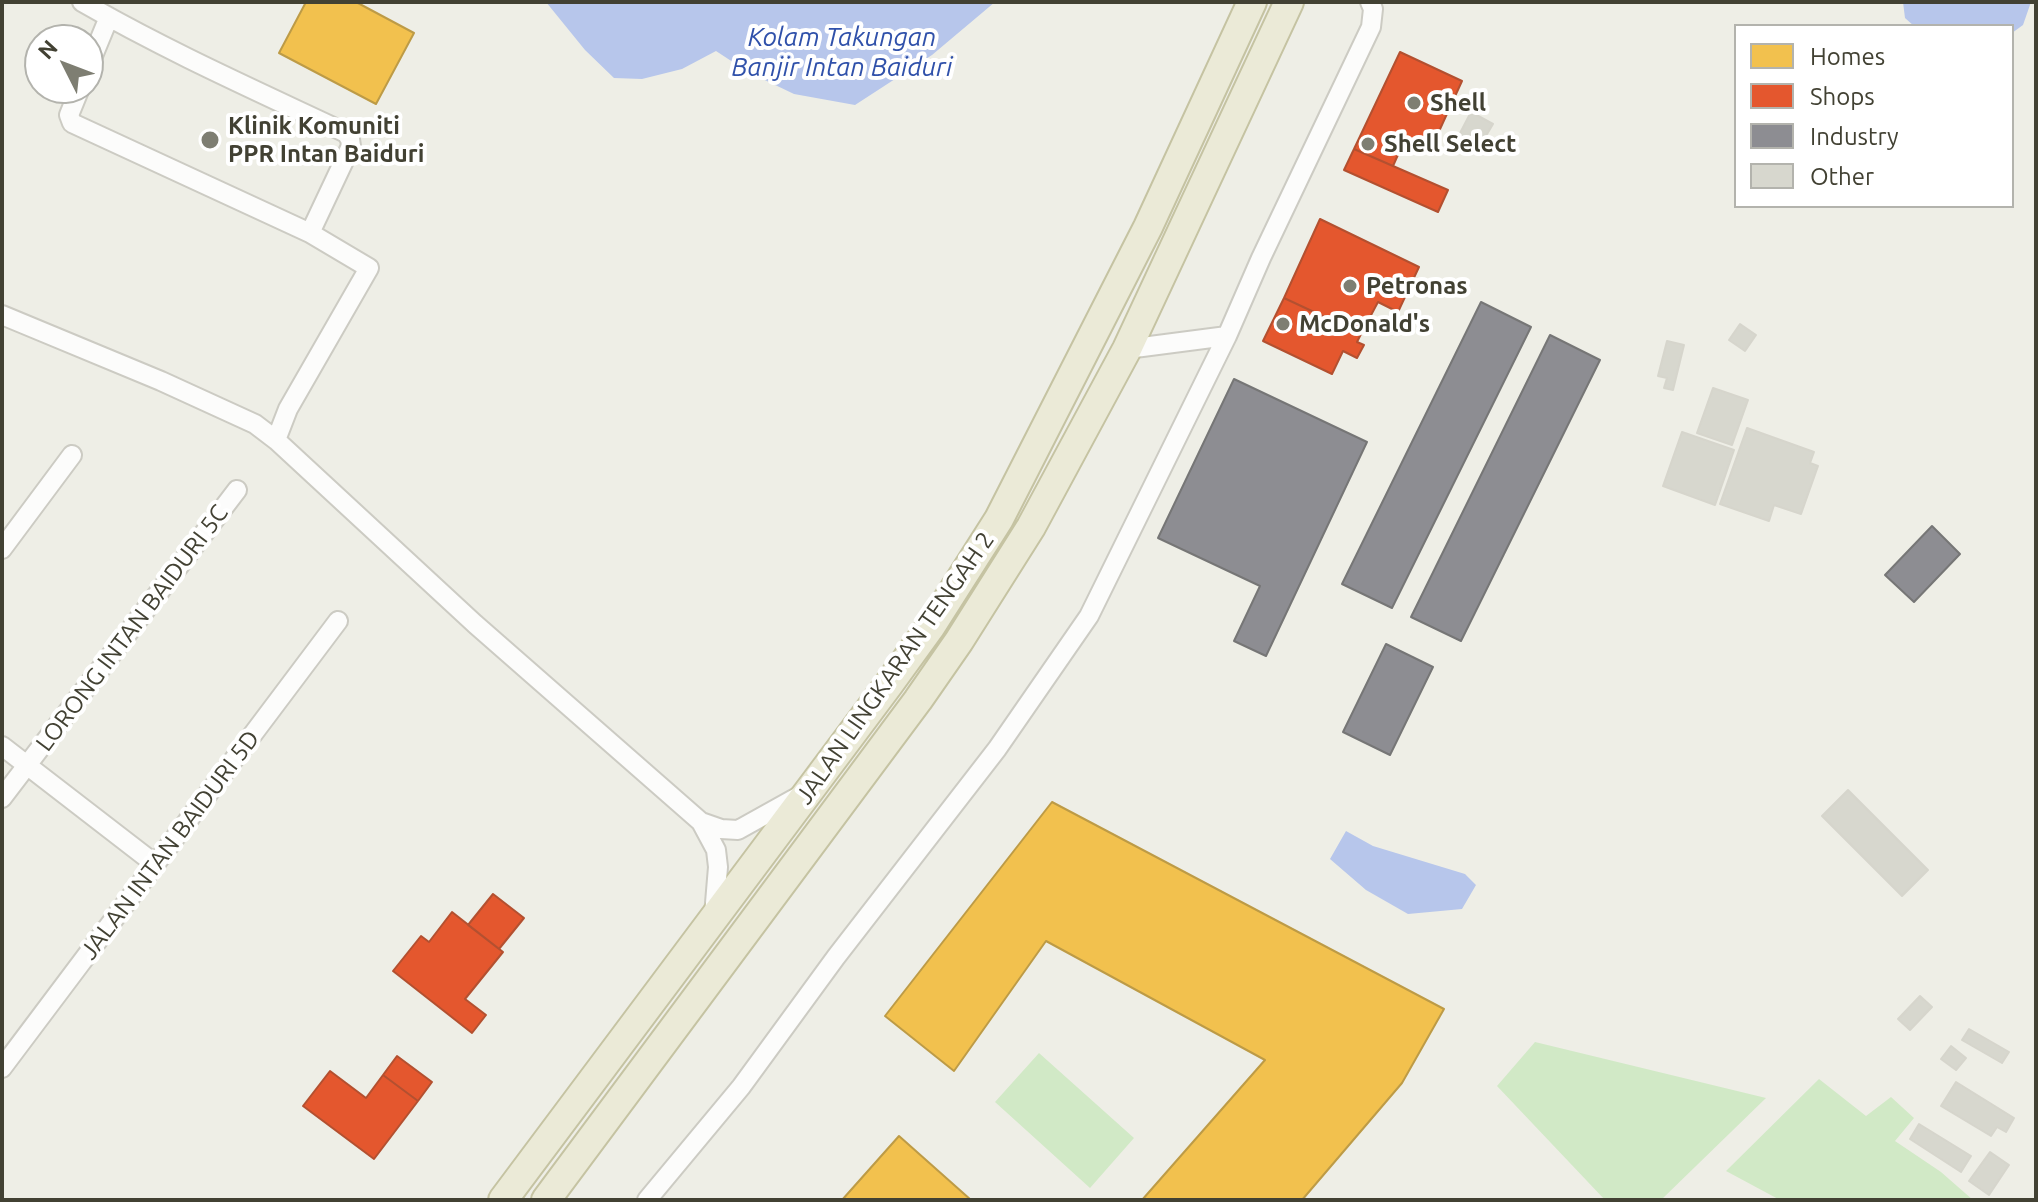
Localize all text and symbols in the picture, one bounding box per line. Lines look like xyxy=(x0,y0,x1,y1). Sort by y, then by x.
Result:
water label: Kolam Takungan Banjir Intan Baiduri xyxy=(732,21,952,82)
north arrow xyxy=(24,24,104,104)
legend xyxy=(1734,24,2014,208)
text: N xyxy=(32,34,62,63)
text: Homes xyxy=(1810,43,1885,70)
text: Shops xyxy=(1810,83,1875,110)
place label: Shell xyxy=(1430,89,1486,117)
marker: Shell xyxy=(1405,94,1423,112)
place label: Klinik Komuniti PPR Intan Baiduri xyxy=(228,112,424,168)
text: Industry xyxy=(1810,123,1899,150)
marker: Klinik Komuniti PPR Intan Baiduri xyxy=(199,129,221,151)
place label: Shell Select xyxy=(1384,130,1516,158)
marker: Shell Select xyxy=(1359,135,1377,153)
text: Other xyxy=(1810,163,1874,190)
place label: Petronas xyxy=(1366,272,1467,300)
marker: Petronas xyxy=(1341,277,1359,295)
place label: McDonald's xyxy=(1299,310,1430,338)
marker: McDonald's xyxy=(1274,315,1292,333)
street label: LORONG INTAN BAIDURI 5C xyxy=(30,499,234,757)
street label: JALAN LINGKARAN TENGAH 2 xyxy=(790,526,1000,810)
street label: JALAN INTAN BAIDURI 5D xyxy=(74,725,266,965)

